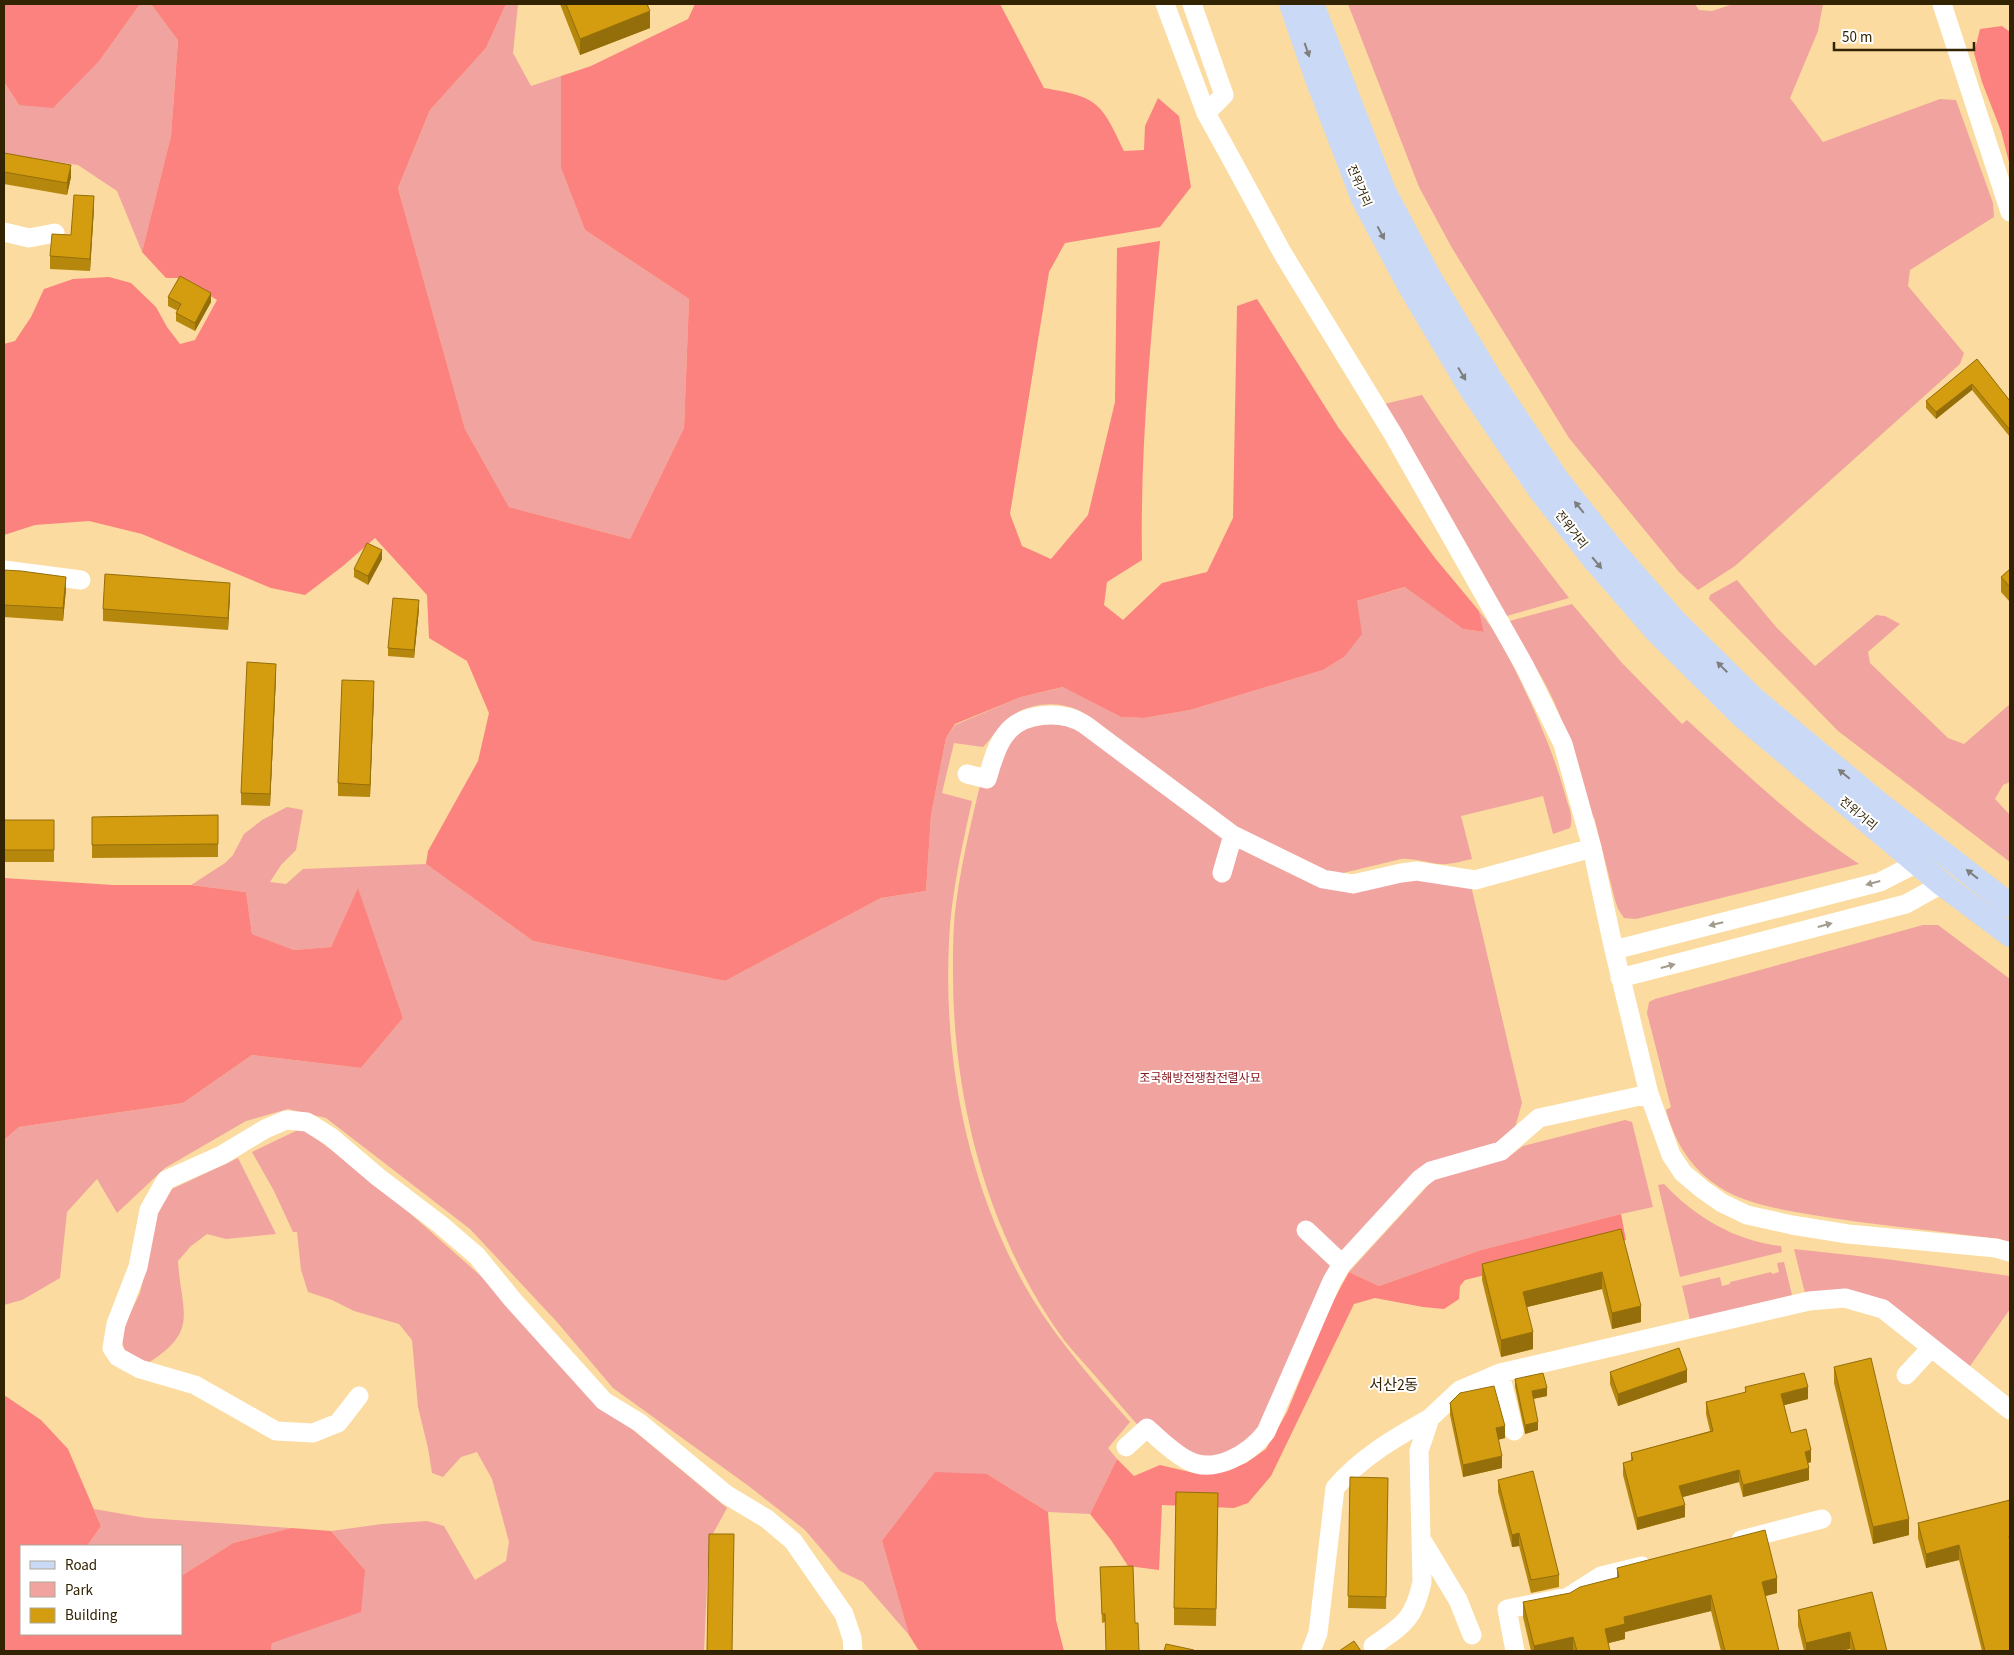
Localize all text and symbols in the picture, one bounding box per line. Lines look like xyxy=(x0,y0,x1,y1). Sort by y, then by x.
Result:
scale bar xyxy=(1834,20,1974,52)
text: 50 m xyxy=(1842,27,1872,48)
one-way arrow xyxy=(1303,43,1311,58)
street label: 전위거리 xyxy=(1343,162,1375,210)
one-way arrow xyxy=(1377,225,1385,240)
one-way arrow xyxy=(1458,367,1467,380)
one-way arrow xyxy=(1573,501,1584,514)
street label: 전위거리 xyxy=(1551,507,1591,553)
one-way arrow xyxy=(1591,556,1602,569)
one-way arrow xyxy=(1716,661,1728,673)
one-way arrow xyxy=(1838,769,1851,780)
street label: 전위거리 xyxy=(1836,793,1880,835)
one-way arrow xyxy=(1966,869,1979,880)
one-way arrow xyxy=(1865,880,1880,888)
one-way arrow xyxy=(1708,920,1723,928)
one-way arrow xyxy=(1817,921,1832,929)
one-way arrow xyxy=(1660,962,1675,970)
park label: 조국해방전쟁참전렬사묘 xyxy=(1139,1070,1261,1087)
district label: 서산2동 xyxy=(1370,1375,1418,1396)
legend xyxy=(20,1545,182,1635)
text: Road xyxy=(65,1555,97,1576)
text: Park xyxy=(65,1580,94,1601)
text: Building xyxy=(65,1605,118,1626)

